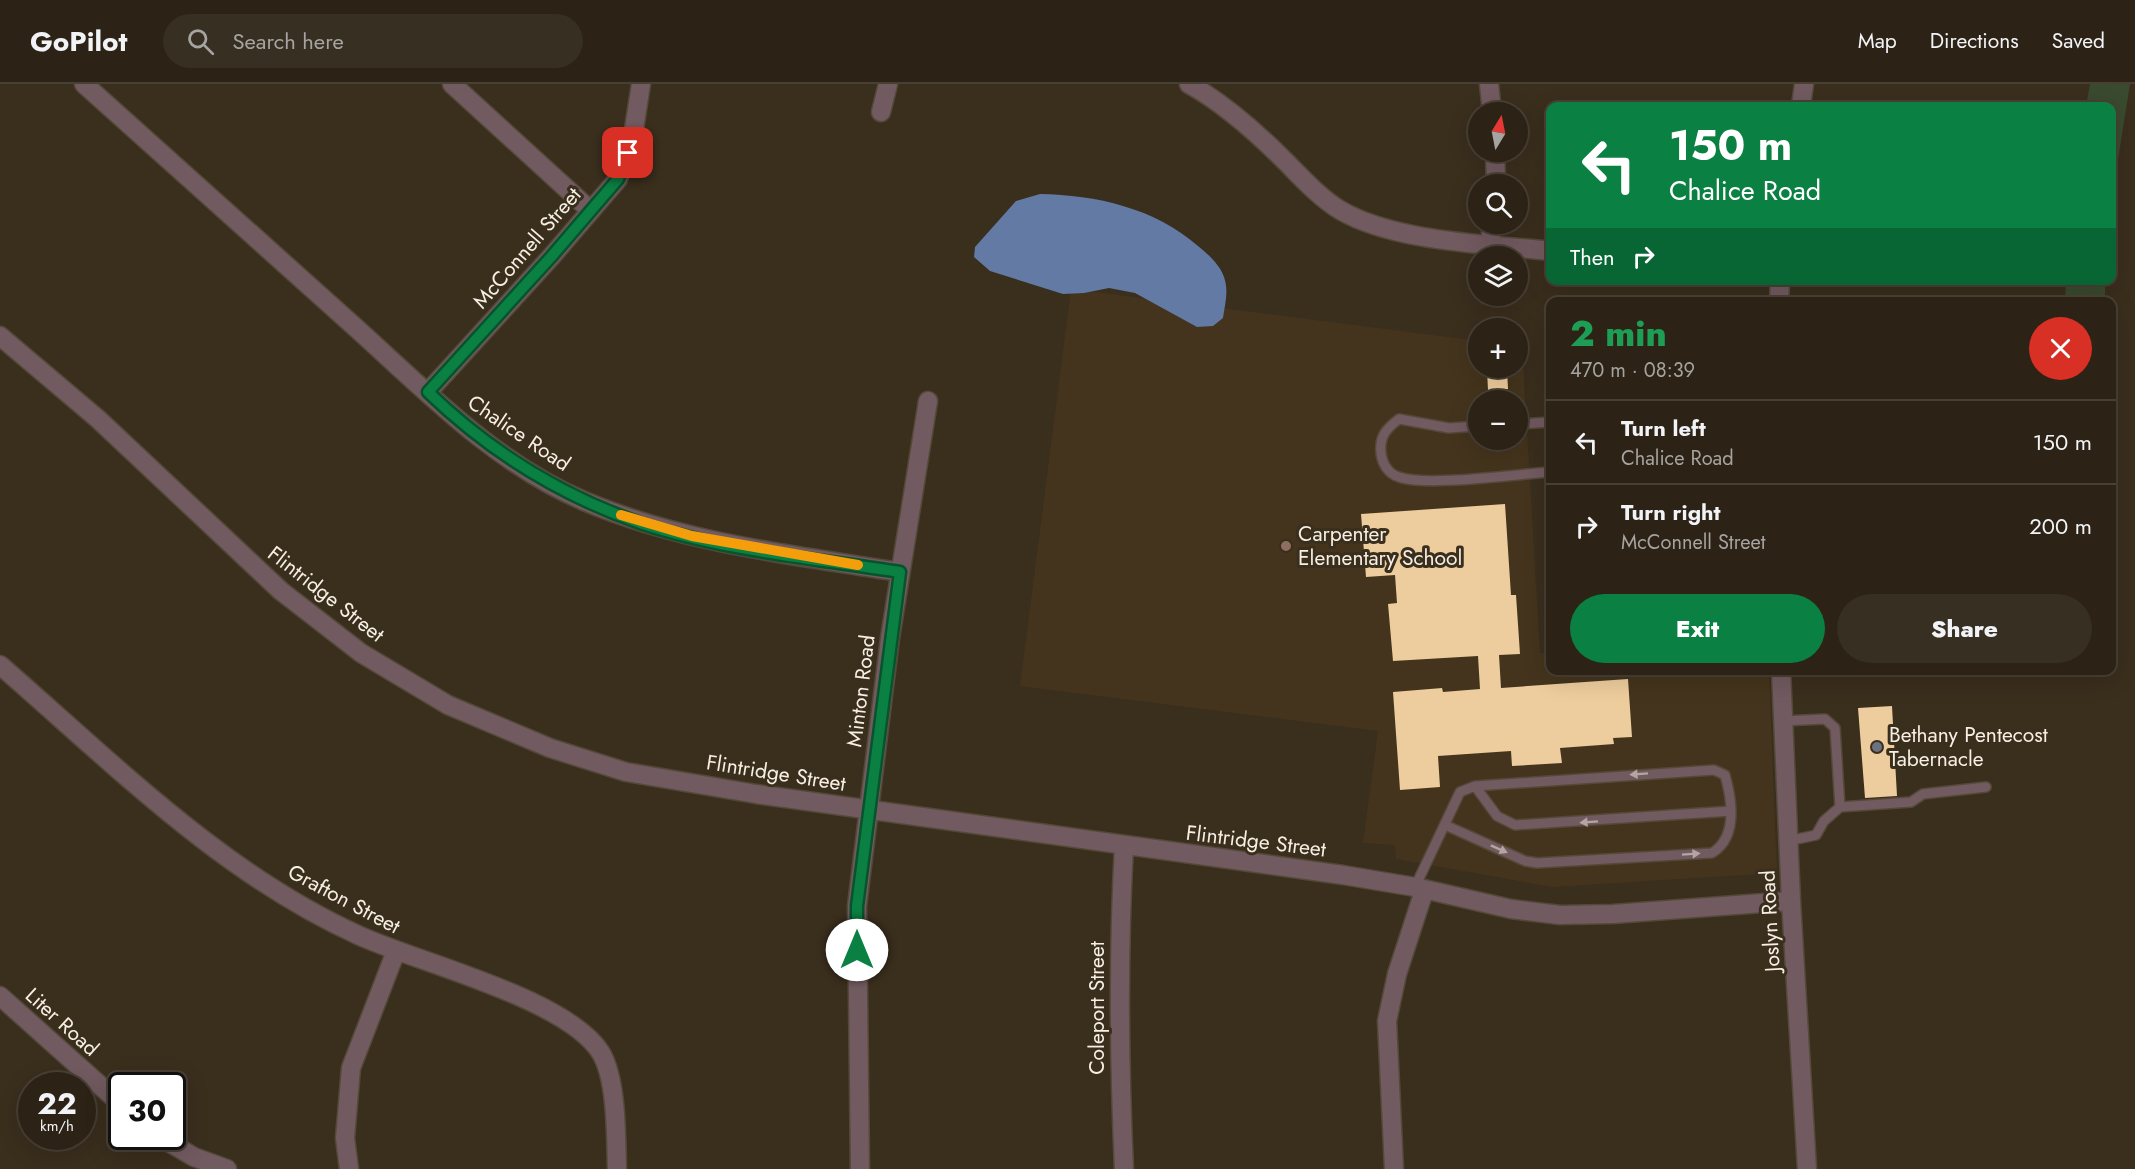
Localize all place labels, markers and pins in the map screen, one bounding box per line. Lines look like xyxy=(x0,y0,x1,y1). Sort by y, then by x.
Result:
pin xyxy=(602,127,653,178)
place label: Carpenter Elementary School xyxy=(1298,519,1462,573)
marker: Carpenter Elementary School xyxy=(1279,539,1293,553)
place label: Bethany Pentecost Tabernacle xyxy=(1889,720,2048,774)
marker: Bethany Pentecost Tabernacle xyxy=(1870,740,1884,754)

